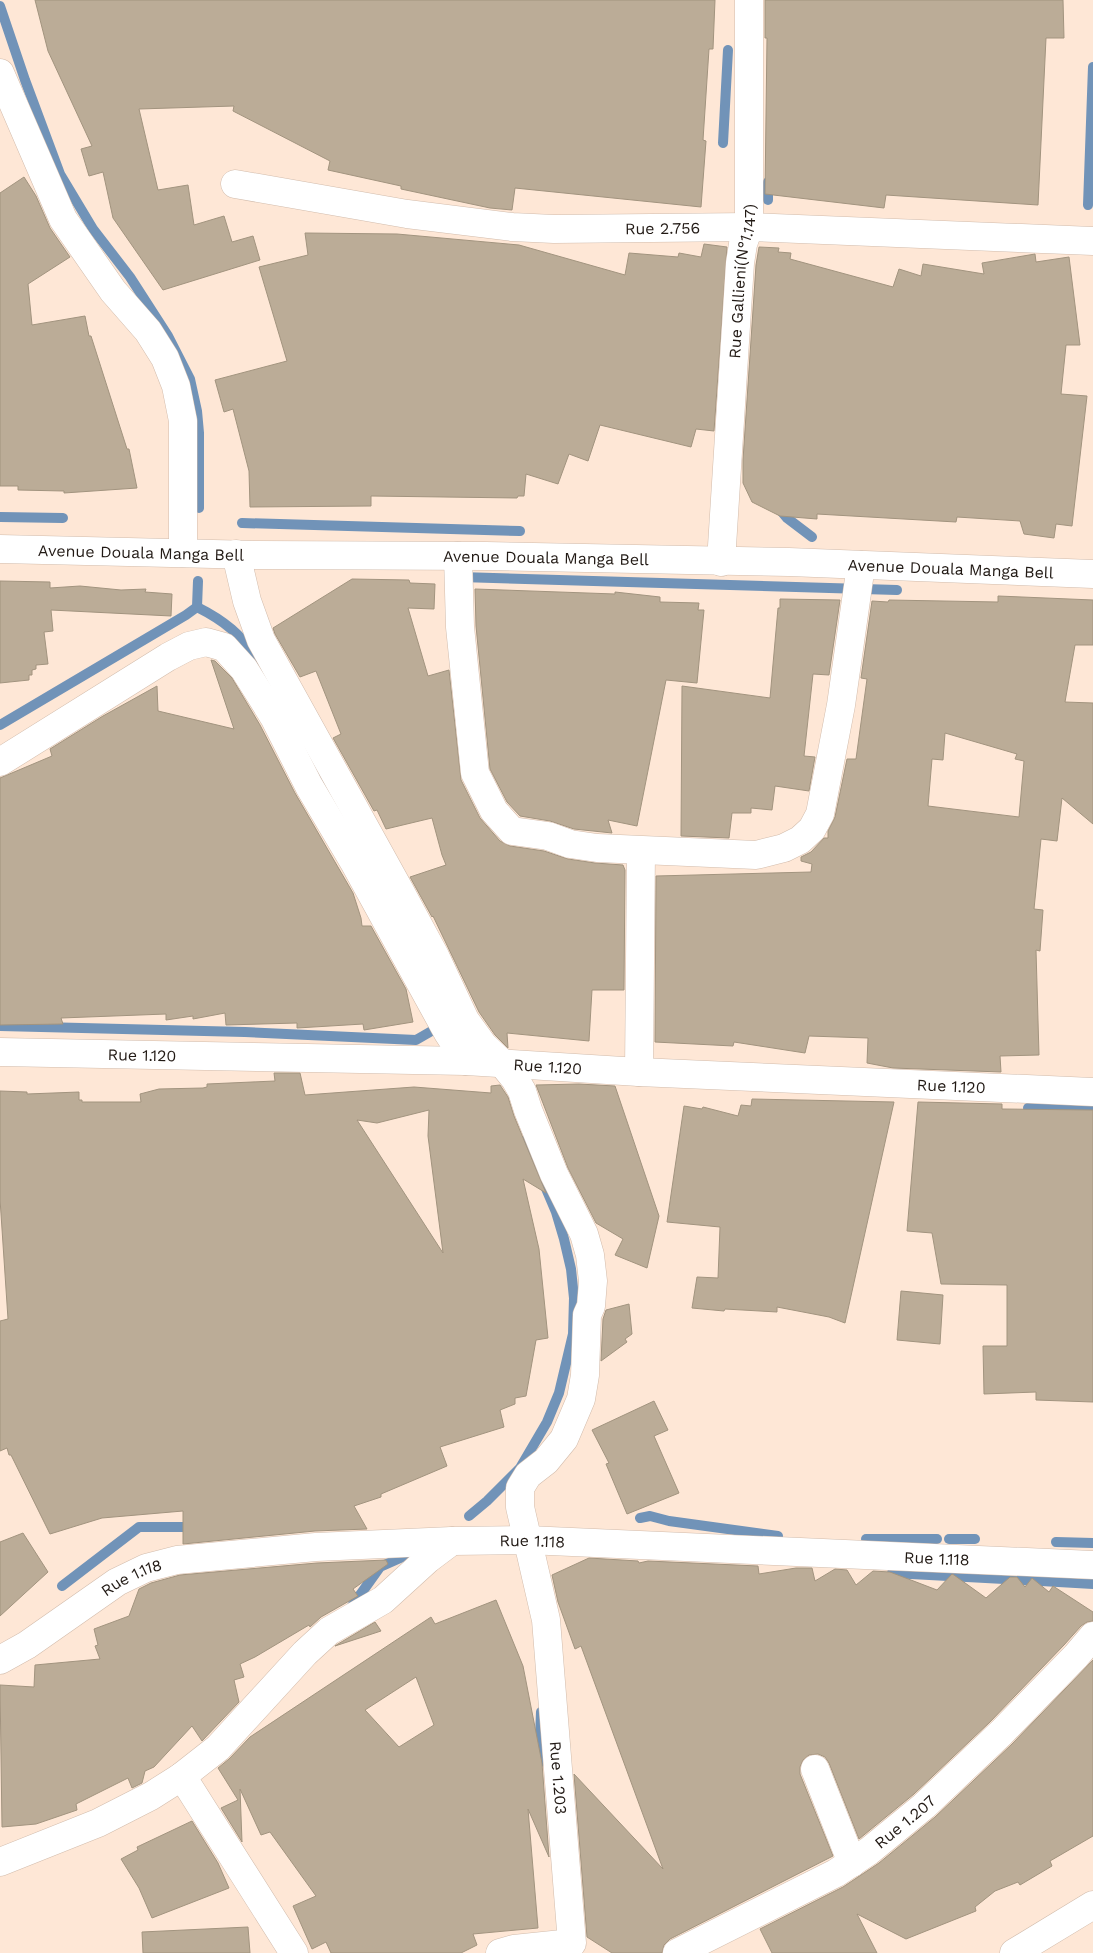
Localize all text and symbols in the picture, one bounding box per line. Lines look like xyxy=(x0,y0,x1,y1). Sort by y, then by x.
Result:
street label: Rue Gallieni(N°1.147) xyxy=(724,204,759,359)
street label: Rue 2.756 xyxy=(625,218,700,238)
street label: Avenue Douala Manga Bell xyxy=(38,540,244,564)
street label: Avenue Douala Manga Bell xyxy=(443,546,649,569)
street label: Avenue Douala Manga Bell xyxy=(847,555,1054,582)
street label: Rue 1.120 xyxy=(107,1045,177,1065)
street label: Rue 1.120 xyxy=(513,1055,583,1078)
street label: Rue 1.120 xyxy=(916,1075,986,1097)
street label: Rue 1.118 xyxy=(499,1530,566,1551)
street label: Rue 1.118 xyxy=(904,1547,970,1569)
street label: Rue 1.118 xyxy=(97,1555,164,1600)
street label: Rue 1.203 xyxy=(546,1740,571,1815)
street label: Rue 1.207 xyxy=(871,1791,939,1852)

